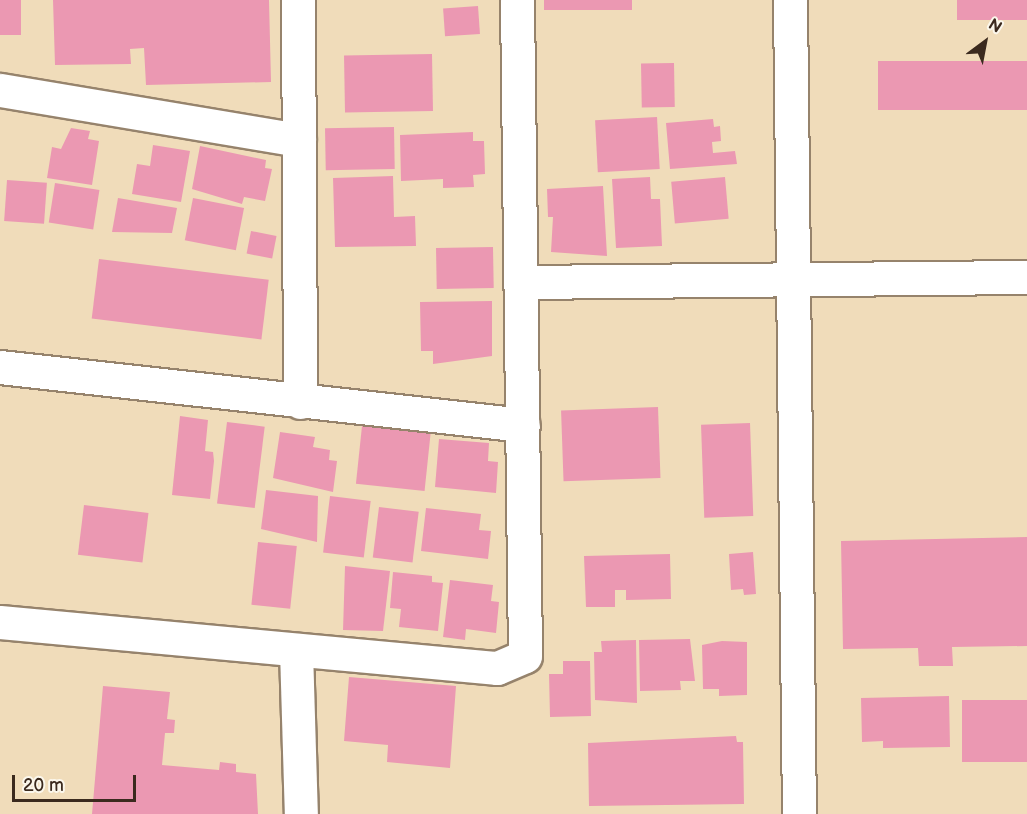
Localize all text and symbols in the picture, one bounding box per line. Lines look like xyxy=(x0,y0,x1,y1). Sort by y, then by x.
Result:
north arrow xyxy=(955,12,1015,72)
text: N xyxy=(985,15,1005,38)
scale bar xyxy=(15,763,140,801)
text: 20 m xyxy=(23,775,64,796)

